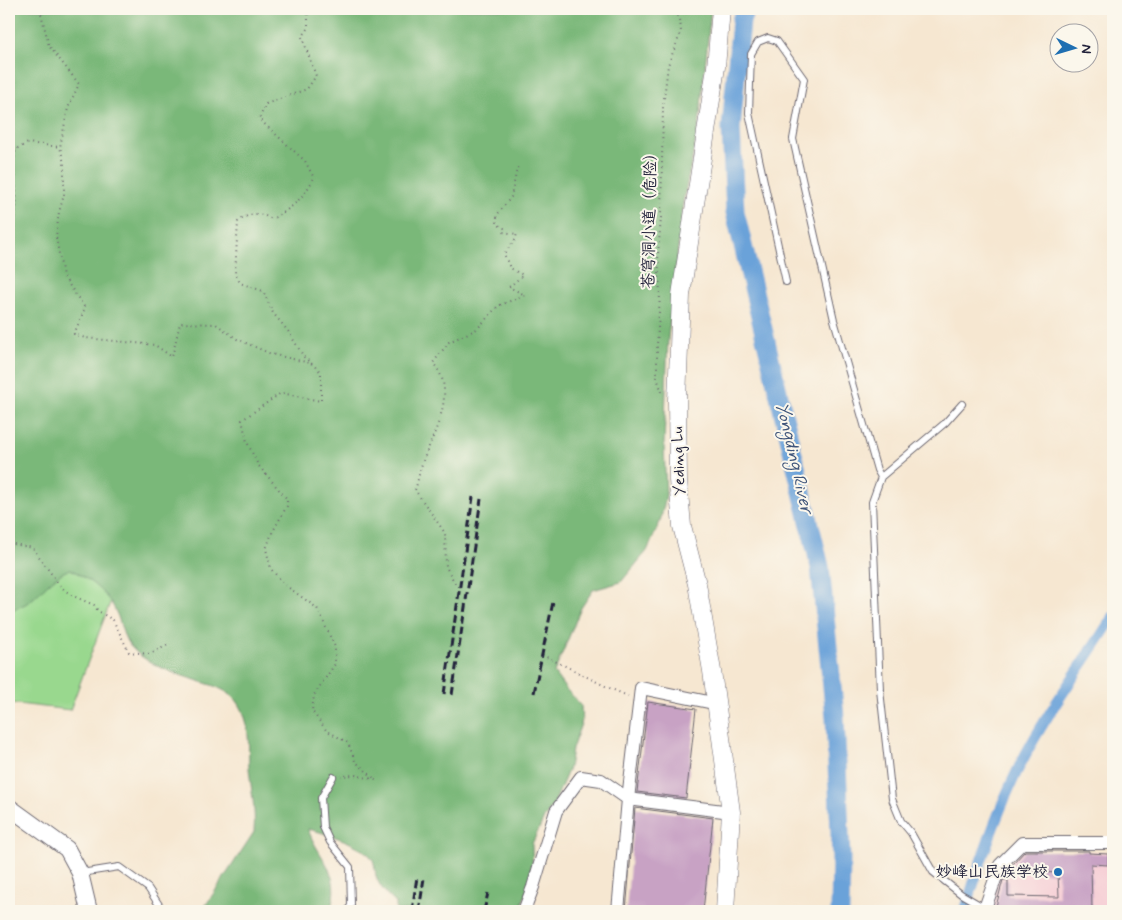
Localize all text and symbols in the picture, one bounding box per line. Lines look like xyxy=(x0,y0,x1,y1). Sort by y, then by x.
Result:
north arrow xyxy=(1050,22,1100,72)
text: N xyxy=(1077,44,1095,54)
street label: 苍穹洞小道（危险） xyxy=(638,145,662,289)
water label: Yongding River xyxy=(768,400,819,519)
street label: Yeding Lu xyxy=(667,426,691,496)
place label: 妙峰山民族学校 xyxy=(936,862,1048,883)
marker: 妙峰山民族学校 xyxy=(1052,866,1064,878)

